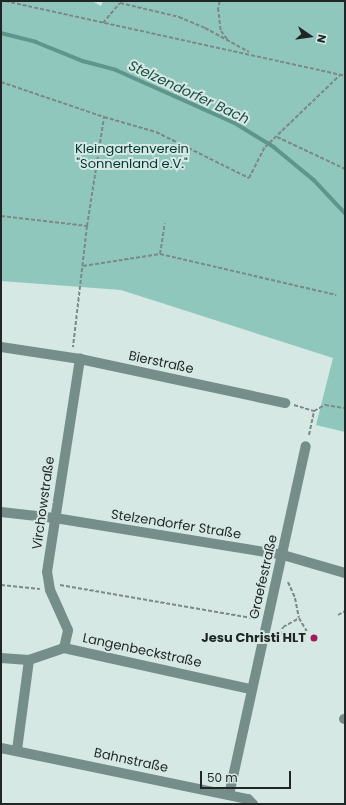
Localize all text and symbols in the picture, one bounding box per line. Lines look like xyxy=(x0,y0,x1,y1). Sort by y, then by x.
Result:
north arrow xyxy=(290,16,330,56)
text: N xyxy=(313,33,330,45)
water label: Stelzendorfer Bach xyxy=(126,57,252,127)
park label: Kleingartenverein "Sonnenland e.V." xyxy=(75,142,189,173)
street label: Bierstraße xyxy=(127,348,195,378)
street label: Virchowstraße xyxy=(30,455,58,551)
street label: Stelzendorfer Straße xyxy=(110,507,242,543)
street label: Graefestraße xyxy=(247,533,281,621)
place label: Jesu Christi HLT xyxy=(201,630,306,646)
street label: Langenbeckstraße xyxy=(81,631,203,671)
marker: Jesu Christi HLT xyxy=(309,633,319,643)
street label: Bahnstraße xyxy=(92,746,170,776)
scale bar xyxy=(202,763,293,789)
text: 50 m xyxy=(207,769,238,786)

